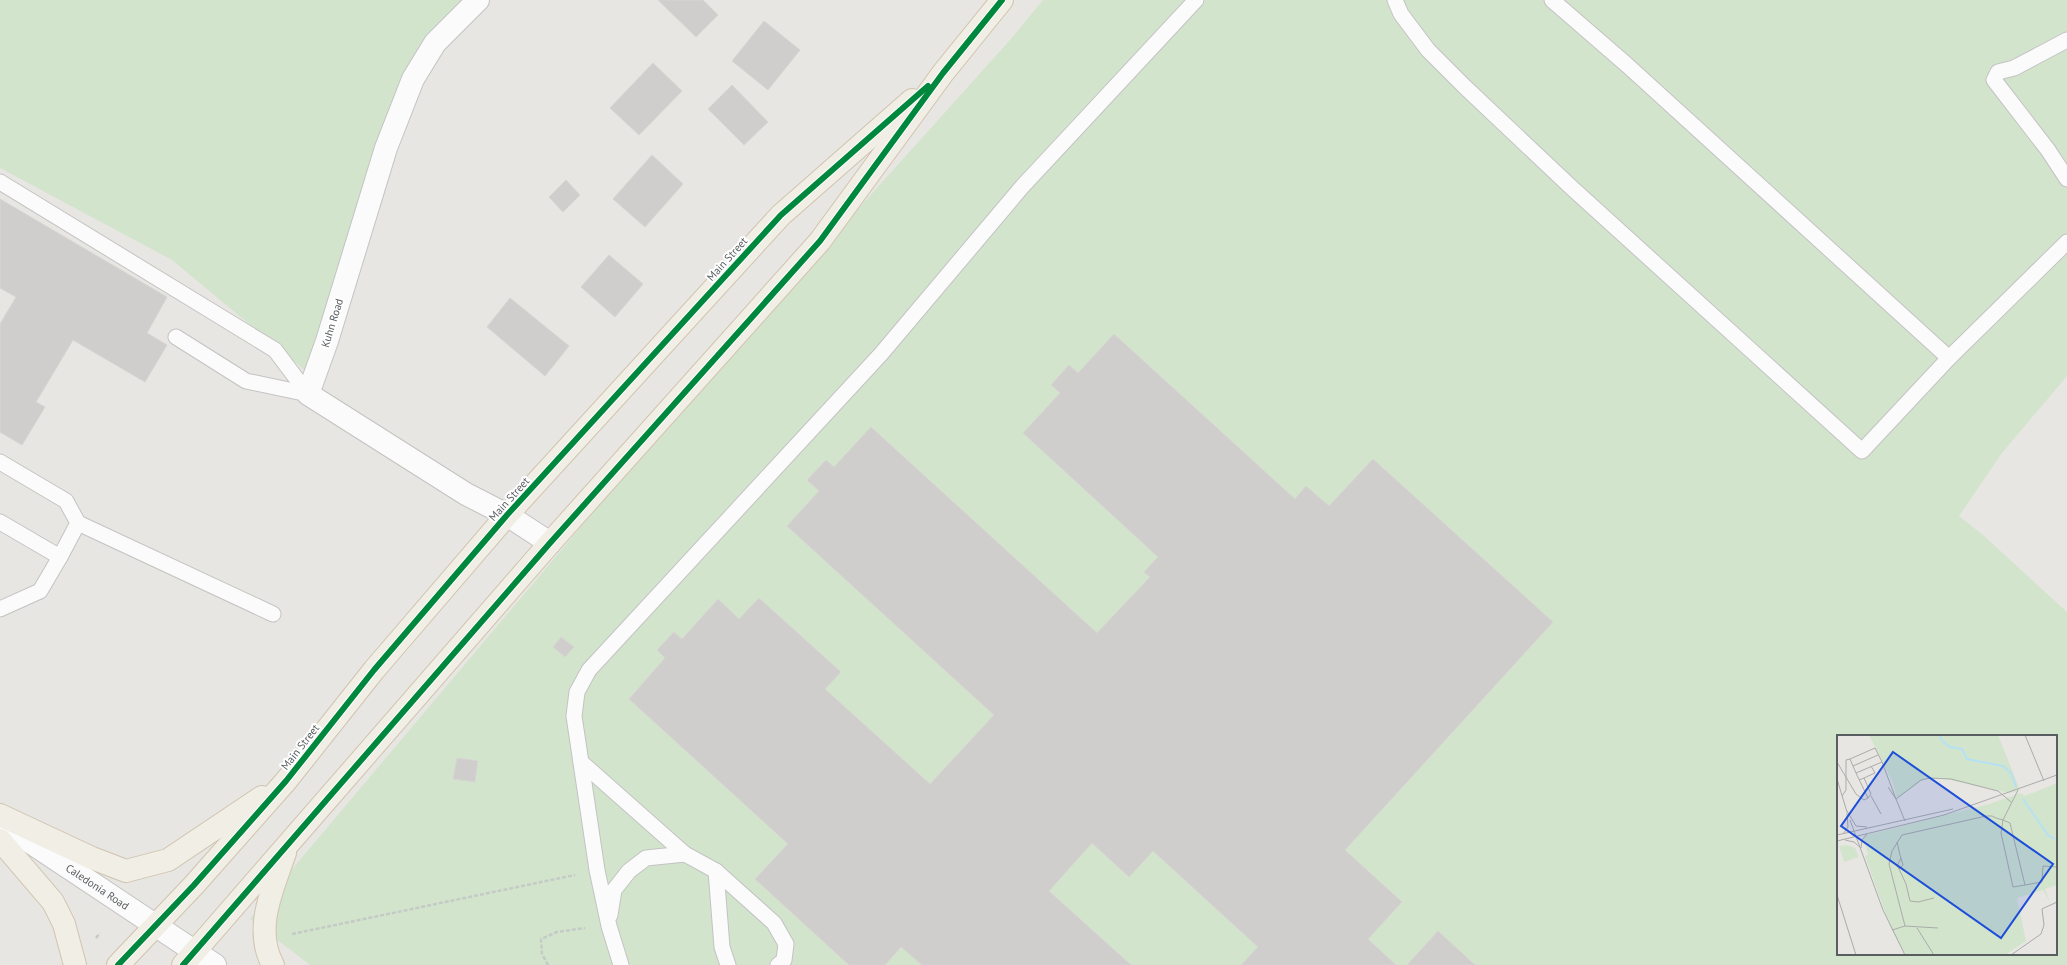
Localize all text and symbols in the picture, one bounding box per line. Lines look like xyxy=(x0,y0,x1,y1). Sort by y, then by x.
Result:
street label: Main Street xyxy=(704,234,750,284)
street label: Kuhn Road xyxy=(318,297,346,349)
street label: Main Street xyxy=(486,474,532,524)
street label: Main Street xyxy=(278,721,322,773)
inset map xyxy=(1837,735,2057,955)
street label: Caledonia Road xyxy=(63,861,132,913)

